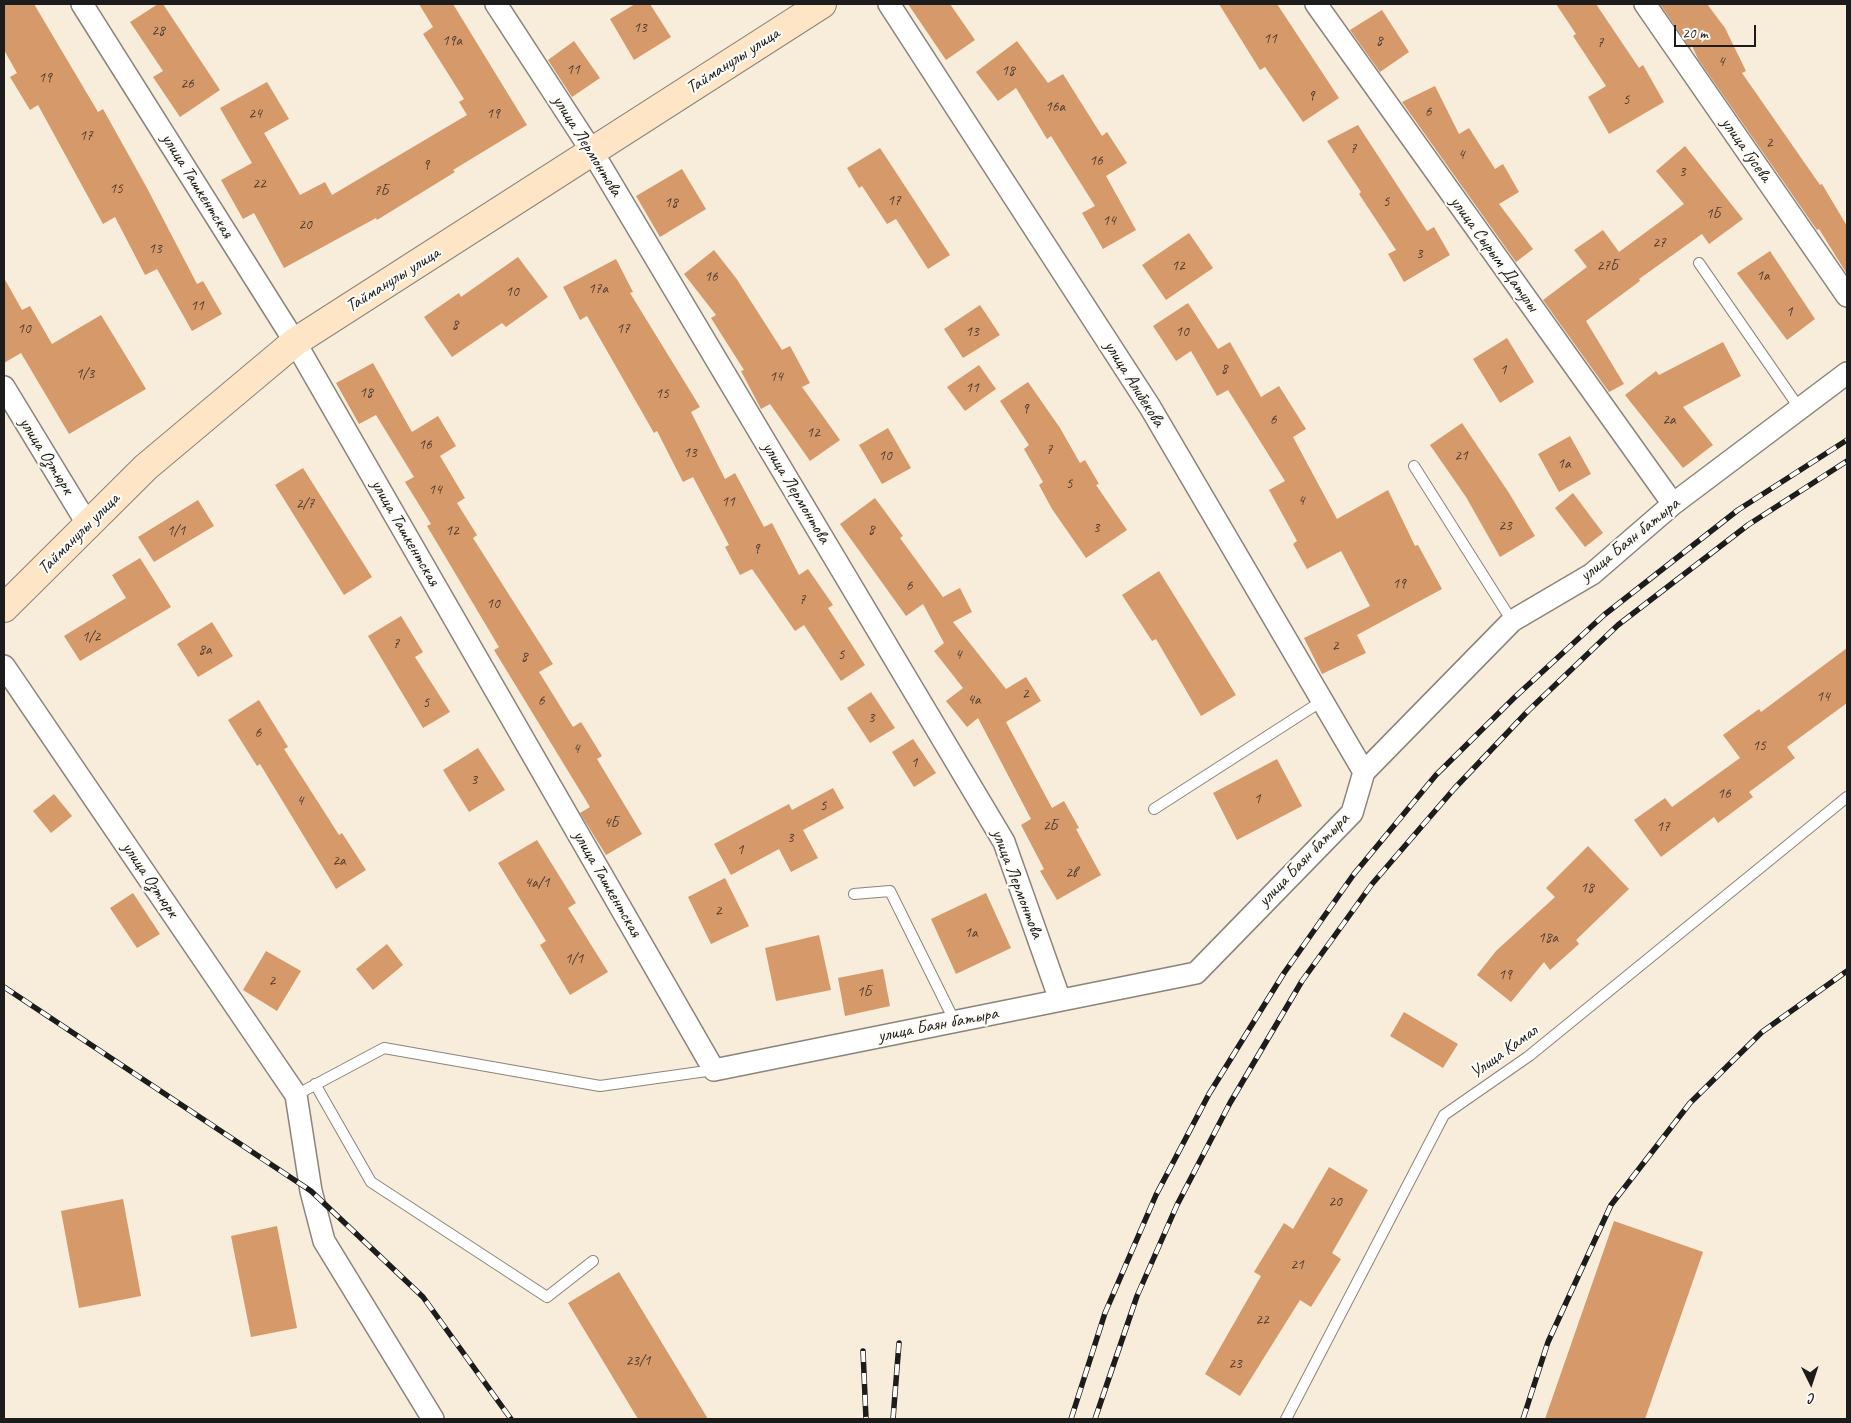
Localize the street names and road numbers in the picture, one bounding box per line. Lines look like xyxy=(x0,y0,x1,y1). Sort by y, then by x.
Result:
street label: Тайманулы улица xyxy=(682,23,784,99)
street label: улица Лермонтова xyxy=(547,92,627,200)
street label: улица Гусева xyxy=(1716,113,1776,187)
street label: улица Ташкентская xyxy=(156,129,238,243)
street label: улица Сырым Датулы xyxy=(1445,192,1543,316)
street label: Тайманулы улица xyxy=(342,243,444,317)
street label: улица Алибекова xyxy=(1099,337,1169,431)
street label: улица Озтюрк xyxy=(14,414,78,498)
street label: улица Лермонтова xyxy=(757,438,835,548)
street label: улица Ташкентская xyxy=(366,476,444,590)
street label: Тайманулы улица xyxy=(34,489,124,579)
street label: улица Баян батыра xyxy=(1576,493,1684,587)
street label: улица Баян батыра xyxy=(1254,809,1354,911)
street label: улица Лермонтова xyxy=(986,826,1048,942)
street label: улица Ташкентская xyxy=(568,827,646,941)
street label: улица Озтюрк xyxy=(117,838,183,922)
street label: улица Баян батыра xyxy=(876,1003,1000,1047)
street label: Улица Камал xyxy=(1466,1020,1542,1084)

